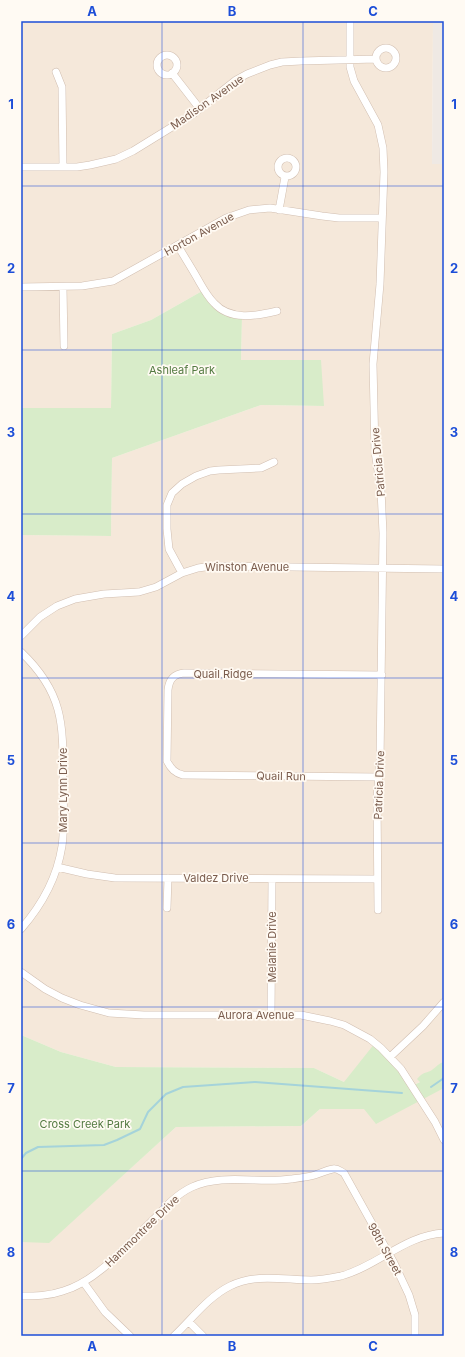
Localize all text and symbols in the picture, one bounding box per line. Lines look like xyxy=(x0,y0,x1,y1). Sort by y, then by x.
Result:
text: A xyxy=(87,3,97,19)
text: B xyxy=(228,3,237,19)
text: C xyxy=(368,3,378,19)
street label: Madison Avenue xyxy=(168,72,246,132)
text: 1 xyxy=(8,96,14,112)
text: 1 xyxy=(451,96,457,112)
street label: Horton Avenue xyxy=(162,209,236,259)
text: 2 xyxy=(7,260,15,276)
text: 2 xyxy=(450,260,458,276)
park label: Ashleaf Park xyxy=(149,363,215,377)
text: 3 xyxy=(7,424,15,440)
text: 3 xyxy=(450,424,458,440)
street label: Patricia Drive xyxy=(368,427,388,497)
street label: Winston Avenue xyxy=(205,560,289,574)
text: 4 xyxy=(7,588,16,604)
text: 4 xyxy=(450,588,459,604)
street label: Quail Ridge xyxy=(193,667,253,681)
street label: Mary Lynn Drive xyxy=(56,748,70,832)
street label: Patricia Drive xyxy=(371,750,387,820)
text: 5 xyxy=(7,752,15,768)
text: 5 xyxy=(450,752,458,768)
street label: Quail Run xyxy=(256,769,306,783)
street label: Valdez Drive xyxy=(183,871,249,885)
street label: Melanie Drive xyxy=(265,911,279,983)
text: 6 xyxy=(7,916,15,932)
text: 6 xyxy=(450,916,458,932)
street label: Aurora Avenue xyxy=(218,1008,294,1022)
text: 7 xyxy=(7,1080,15,1096)
text: 7 xyxy=(450,1080,458,1096)
park label: Cross Creek Park xyxy=(40,1117,130,1131)
street label: Hammontree Drive xyxy=(102,1192,182,1270)
street label: 98th Street xyxy=(365,1220,405,1278)
text: 8 xyxy=(7,1244,15,1260)
text: 8 xyxy=(450,1244,458,1260)
text: A xyxy=(87,1338,97,1354)
text: B xyxy=(228,1338,237,1354)
text: C xyxy=(368,1338,378,1354)

